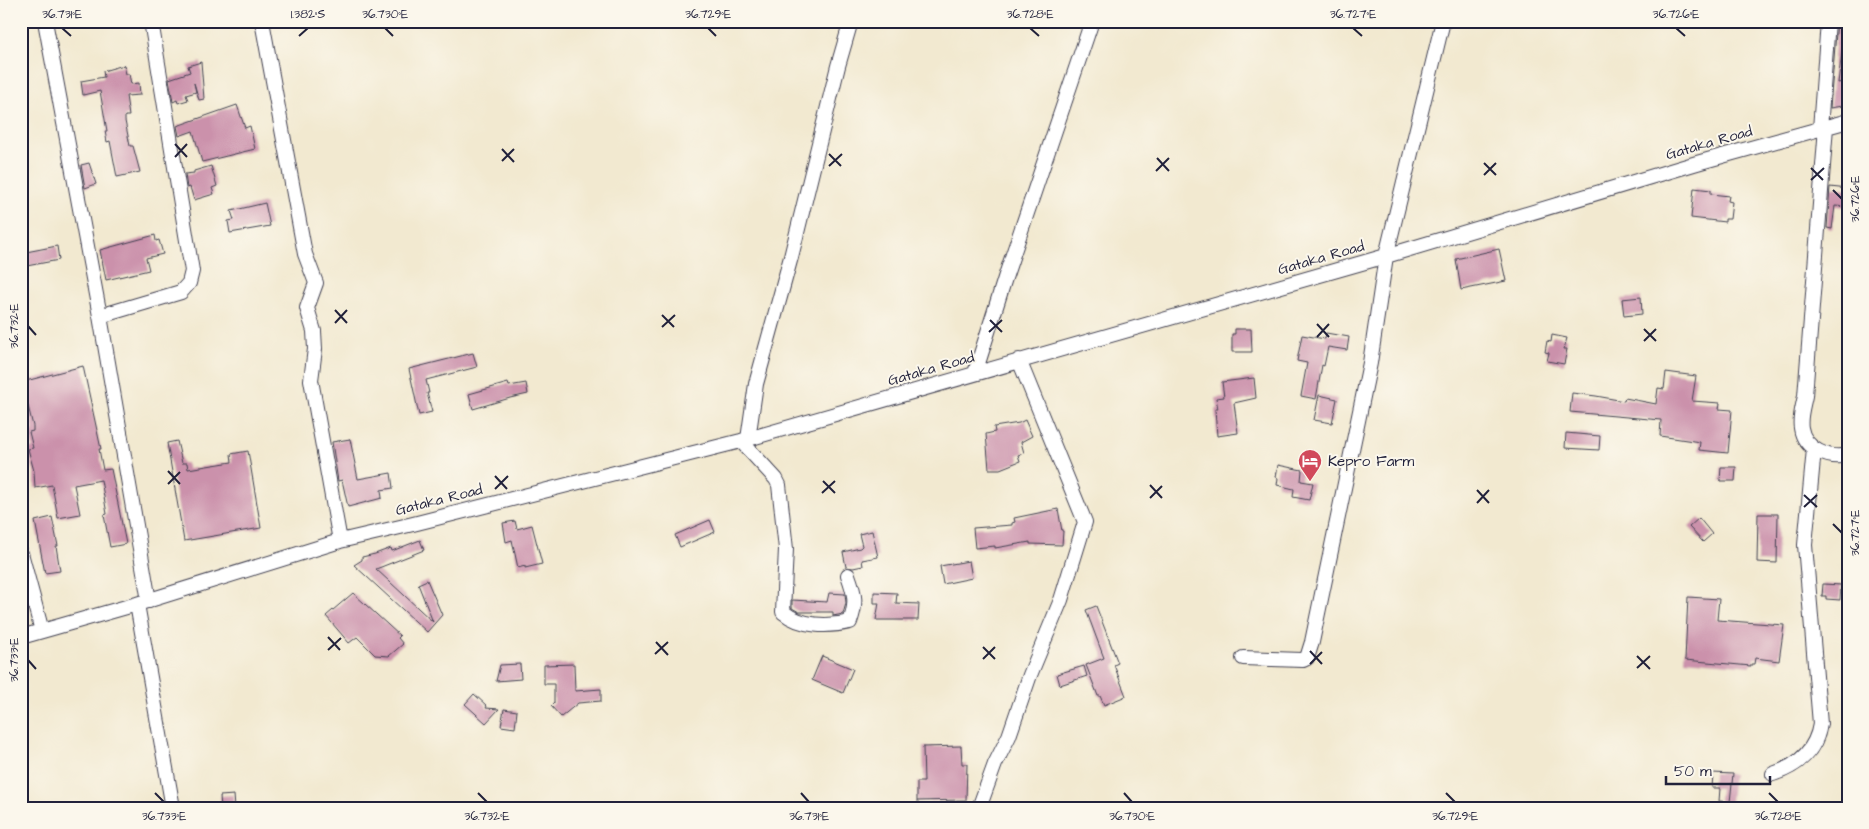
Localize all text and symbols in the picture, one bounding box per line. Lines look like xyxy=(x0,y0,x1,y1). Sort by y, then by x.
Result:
text: 36.731°E xyxy=(42,6,82,23)
text: 1.382°S xyxy=(291,6,325,23)
text: 36.730°E xyxy=(362,6,408,23)
text: 36.729°E xyxy=(685,6,731,23)
text: 36.728°E xyxy=(1006,6,1054,23)
text: 36.727°E xyxy=(1330,6,1376,23)
text: 36.726°E xyxy=(1653,6,1699,23)
street label: Gataka Road xyxy=(1663,121,1755,165)
text: 36.726°E xyxy=(1847,176,1864,222)
street label: Gataka Road xyxy=(1275,236,1367,280)
text: 36.732°E xyxy=(6,303,23,349)
street label: Gataka Road xyxy=(885,347,977,391)
hotel icon: Kepro Farm xyxy=(1297,448,1323,482)
place label: Kepro Farm xyxy=(1328,451,1415,472)
street label: Gataka Road xyxy=(393,479,485,521)
text: 36.727°E xyxy=(1847,510,1864,556)
text: 36.733°E xyxy=(6,638,23,682)
scale bar xyxy=(1666,754,1770,786)
text: 50 m xyxy=(1674,761,1712,782)
text: 36.733°E xyxy=(142,808,186,825)
text: 36.732°E xyxy=(464,808,510,825)
text: 36.731°E xyxy=(789,808,829,825)
text: 36.730°E xyxy=(1109,808,1155,825)
text: 36.729°E xyxy=(1432,808,1478,825)
text: 36.728°E xyxy=(1754,808,1802,825)

